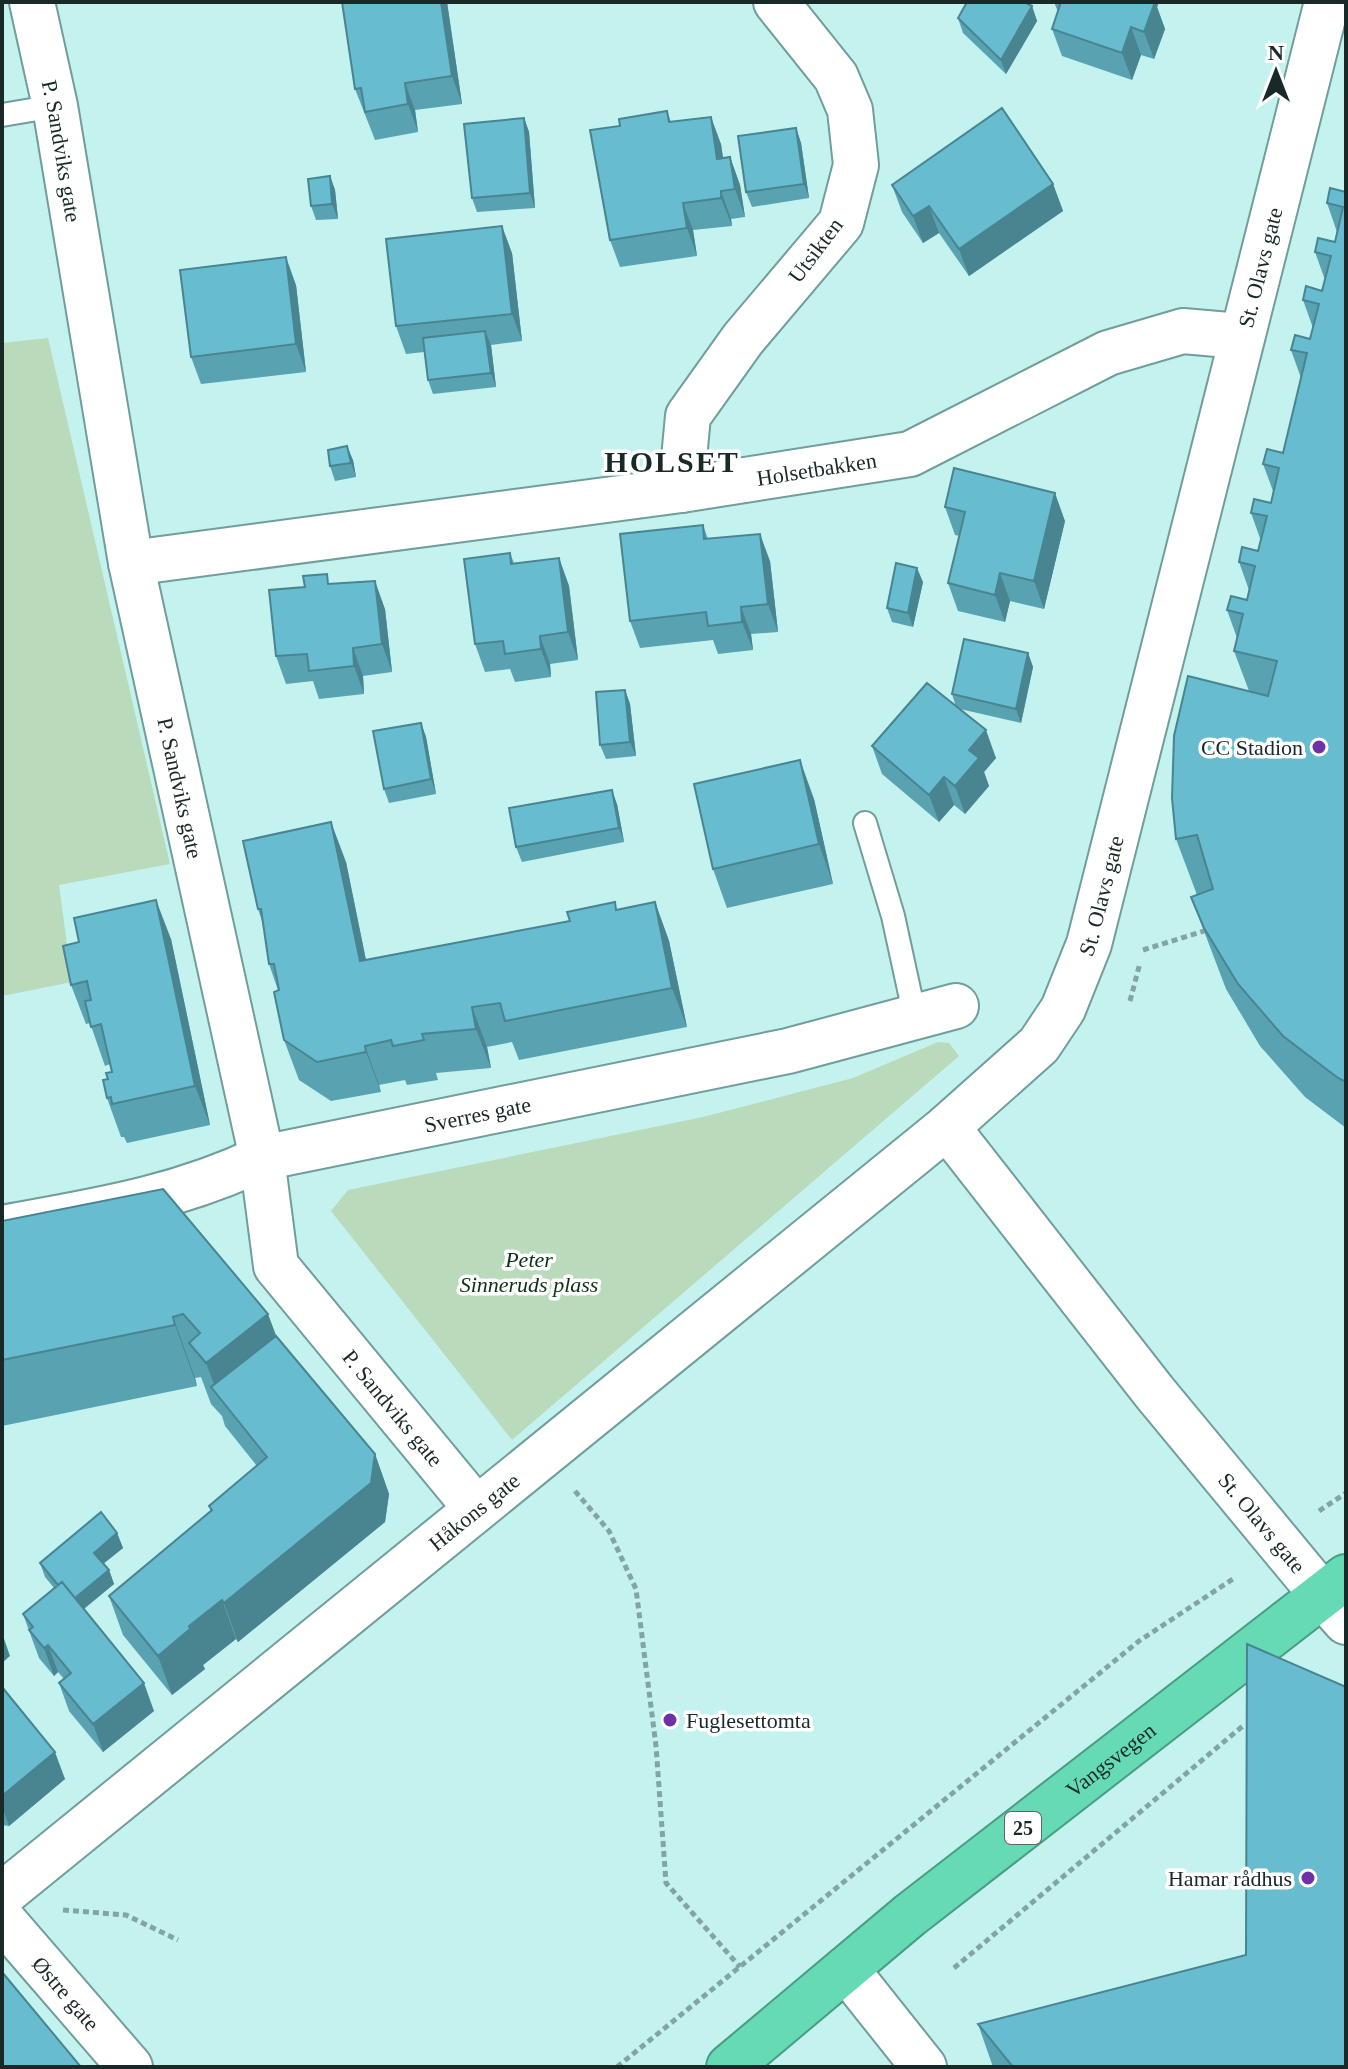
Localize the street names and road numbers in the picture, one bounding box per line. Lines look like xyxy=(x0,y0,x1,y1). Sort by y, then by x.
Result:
street label: P. Sandviks gate xyxy=(37,78,86,224)
street label: St. Olavs gate xyxy=(1233,205,1288,330)
street label: Utsikten xyxy=(783,213,848,288)
street label: Holsetbakken xyxy=(755,447,878,491)
street label: P. Sandviks gate xyxy=(152,715,208,861)
street label: St. Olavs gate xyxy=(1074,833,1129,960)
street label: Sverres gate xyxy=(422,1092,533,1138)
street label: P. Sandviks gate xyxy=(337,1345,448,1472)
street label: Håkons gate xyxy=(424,1468,524,1556)
street label: St. Olavs gate xyxy=(1213,1468,1311,1578)
street label: Vangsvegen xyxy=(1061,1718,1160,1802)
road number: 25 xyxy=(1005,1812,1041,1844)
street label: Østre gate xyxy=(27,1951,105,2036)

